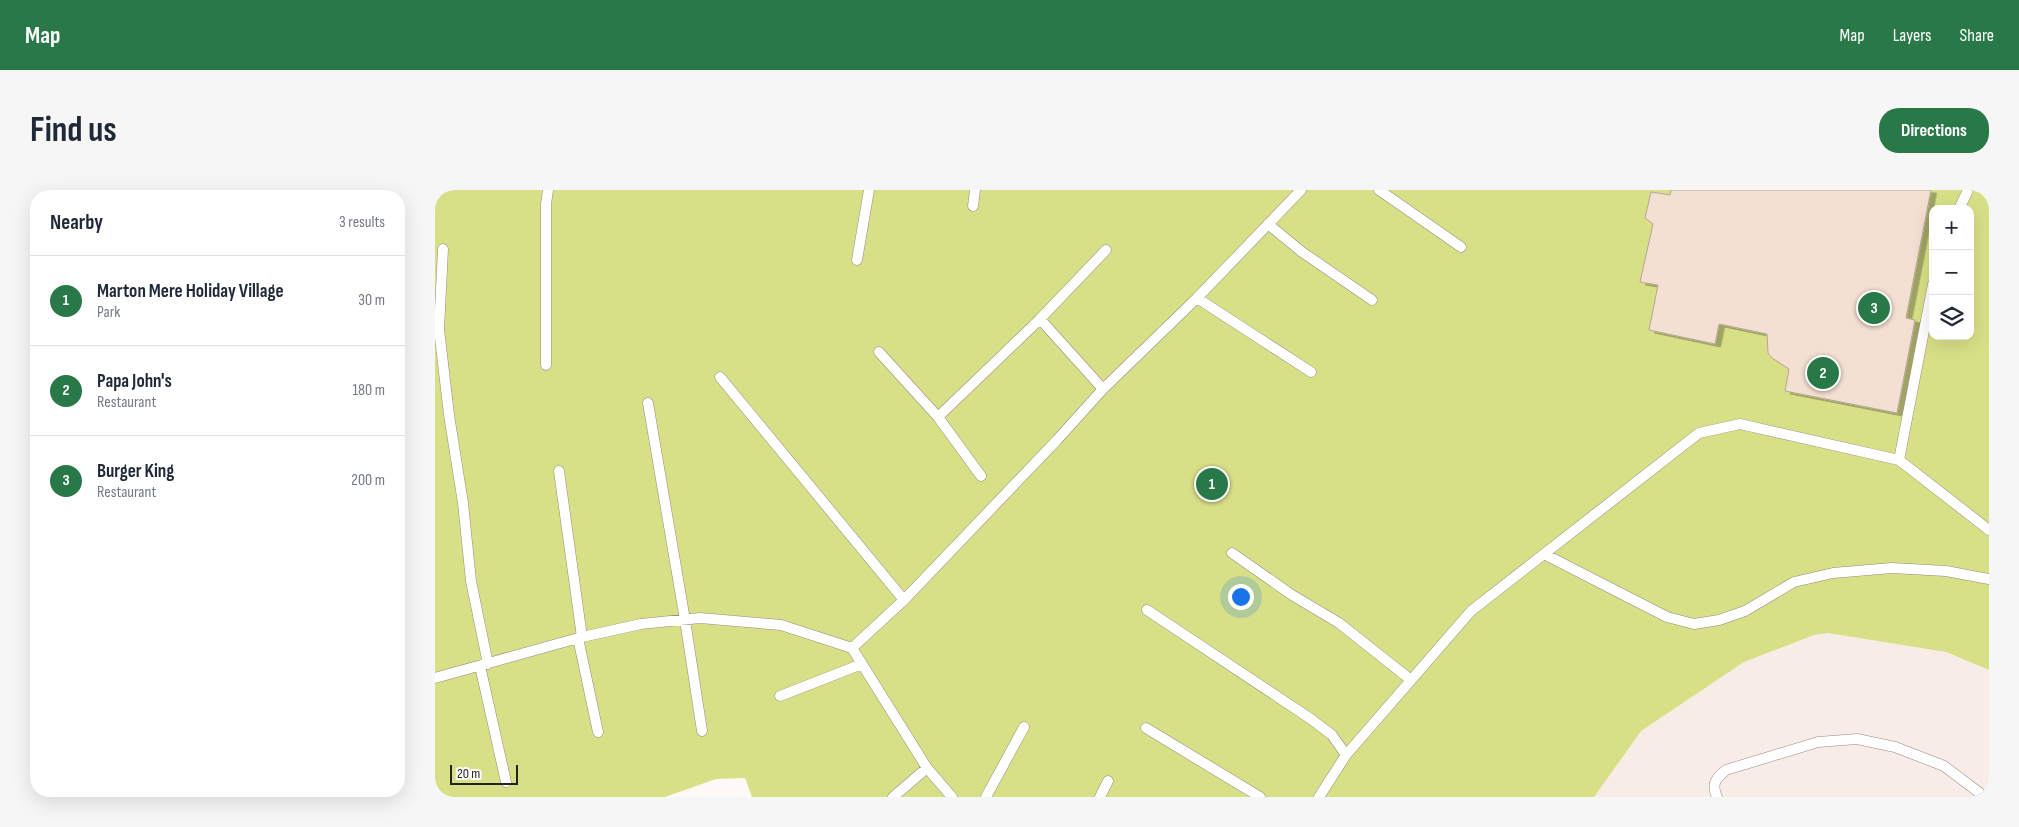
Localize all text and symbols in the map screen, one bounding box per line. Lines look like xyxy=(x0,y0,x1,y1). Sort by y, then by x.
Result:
text: Map xyxy=(25,21,60,50)
text: Map xyxy=(1840,25,1865,46)
text: Layers xyxy=(1893,25,1932,46)
text: Share xyxy=(1960,25,1994,46)
button: Directions xyxy=(1879,108,1989,153)
text: Find us xyxy=(30,109,117,152)
map controls xyxy=(1929,205,1974,340)
button: + xyxy=(1929,205,1974,250)
text: Nearby xyxy=(50,210,103,235)
text: 3 results xyxy=(339,213,385,232)
button: − xyxy=(1929,250,1974,295)
text: Marton Mere Holiday Village xyxy=(97,280,284,303)
pin: 3 xyxy=(1858,289,1890,327)
text: 1 xyxy=(63,291,69,310)
text: 30 m xyxy=(358,291,385,310)
button: layers xyxy=(1929,295,1974,340)
text: Park xyxy=(97,303,120,322)
pin: 2 xyxy=(1807,354,1839,392)
text: Papa John's xyxy=(97,370,172,393)
text: 2 xyxy=(62,381,70,400)
text: 180 m xyxy=(352,381,385,400)
text: Restaurant xyxy=(97,393,156,412)
text: Burger King xyxy=(97,460,174,483)
pin: 1 xyxy=(1196,465,1228,503)
text: 3 xyxy=(62,471,70,490)
text: 200 m xyxy=(351,471,385,490)
text: Restaurant xyxy=(97,483,156,502)
your location xyxy=(1228,584,1254,610)
scale bar xyxy=(450,762,517,785)
text: 20 m xyxy=(457,765,480,782)

